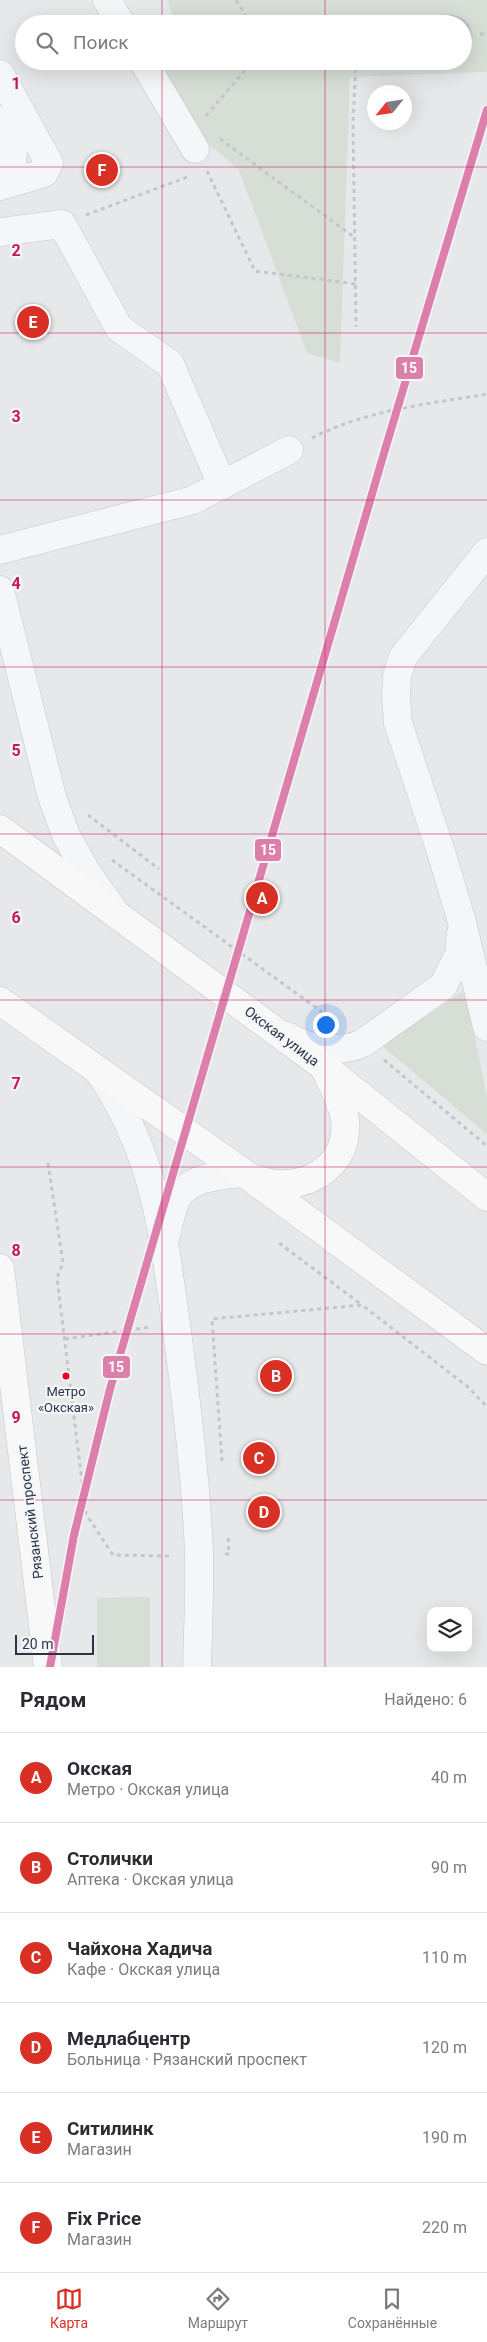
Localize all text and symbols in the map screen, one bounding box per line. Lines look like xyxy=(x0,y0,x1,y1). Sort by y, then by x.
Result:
search box xyxy=(15,15,472,70)
icon: search xyxy=(33,29,61,57)
text: Поиск xyxy=(73,31,129,54)
text: 1 xyxy=(11,74,21,93)
north arrow xyxy=(367,85,412,130)
pin: F xyxy=(86,151,118,189)
text: 2 xyxy=(11,241,21,260)
pin: E xyxy=(17,303,49,341)
line badge: 15 xyxy=(395,356,424,380)
text: 15 xyxy=(401,360,417,376)
text: 3 xyxy=(11,407,21,426)
text: 4 xyxy=(11,574,21,593)
text: 5 xyxy=(11,741,21,760)
line badge: 15 xyxy=(254,838,282,862)
text: 15 xyxy=(260,842,276,858)
pin: A xyxy=(246,879,278,917)
text: 6 xyxy=(11,908,21,927)
street label: Окская улица xyxy=(242,1003,322,1069)
your location xyxy=(313,1012,339,1038)
text: 7 xyxy=(11,1074,21,1093)
text: 8 xyxy=(11,1241,21,1260)
line badge: 15 xyxy=(102,1355,131,1379)
pin: B xyxy=(260,1357,292,1395)
text: 15 xyxy=(108,1359,124,1375)
marker: Метро «Окская» xyxy=(61,1371,71,1381)
place label: Метро «Окская» xyxy=(38,1384,94,1415)
text: 9 xyxy=(11,1408,21,1427)
pin: C xyxy=(243,1439,275,1477)
street label: Рязанский проспект xyxy=(14,1444,46,1580)
pin: D xyxy=(248,1493,280,1531)
map controls xyxy=(427,1607,472,1652)
button: layers xyxy=(427,1607,472,1652)
scale bar xyxy=(15,1632,94,1655)
text: 20 m xyxy=(22,1636,54,1652)
text: Рядом xyxy=(20,1688,86,1712)
text: Найдено: 6 xyxy=(384,1690,467,1709)
text: Окская xyxy=(67,1757,132,1780)
text: A xyxy=(31,1768,41,1787)
text: 40 m xyxy=(431,1768,467,1787)
text: Метро · Окская улица xyxy=(67,1780,229,1799)
text: Столички xyxy=(67,1847,153,1870)
text: B xyxy=(31,1858,41,1877)
text: 90 m xyxy=(431,1858,467,1877)
text: Аптека · Окская улица xyxy=(67,1870,234,1889)
text: Чайхона Хадича xyxy=(67,1937,212,1960)
text: C xyxy=(31,1948,41,1967)
text: 110 m xyxy=(422,1948,467,1967)
text: Кафе · Окская улица xyxy=(67,1960,220,1979)
text: Медлабцентр xyxy=(67,2027,190,2050)
text: D xyxy=(31,2038,41,2057)
text: 120 m xyxy=(422,2038,467,2057)
text: Больница · Рязанский проспект xyxy=(67,2050,307,2069)
text: Ситилинк xyxy=(67,2117,154,2140)
text: E xyxy=(32,2128,41,2147)
text: 190 m xyxy=(422,2128,467,2147)
text: Магазин xyxy=(67,2140,132,2159)
text: Fix Price xyxy=(67,2207,141,2230)
text: F xyxy=(32,2218,40,2237)
text: 220 m xyxy=(422,2218,467,2237)
text: Магазин xyxy=(67,2230,132,2249)
tab: Карта xyxy=(50,2285,88,2331)
tab: Маршрут xyxy=(188,2285,248,2331)
tab: Сохранённые xyxy=(348,2285,437,2331)

